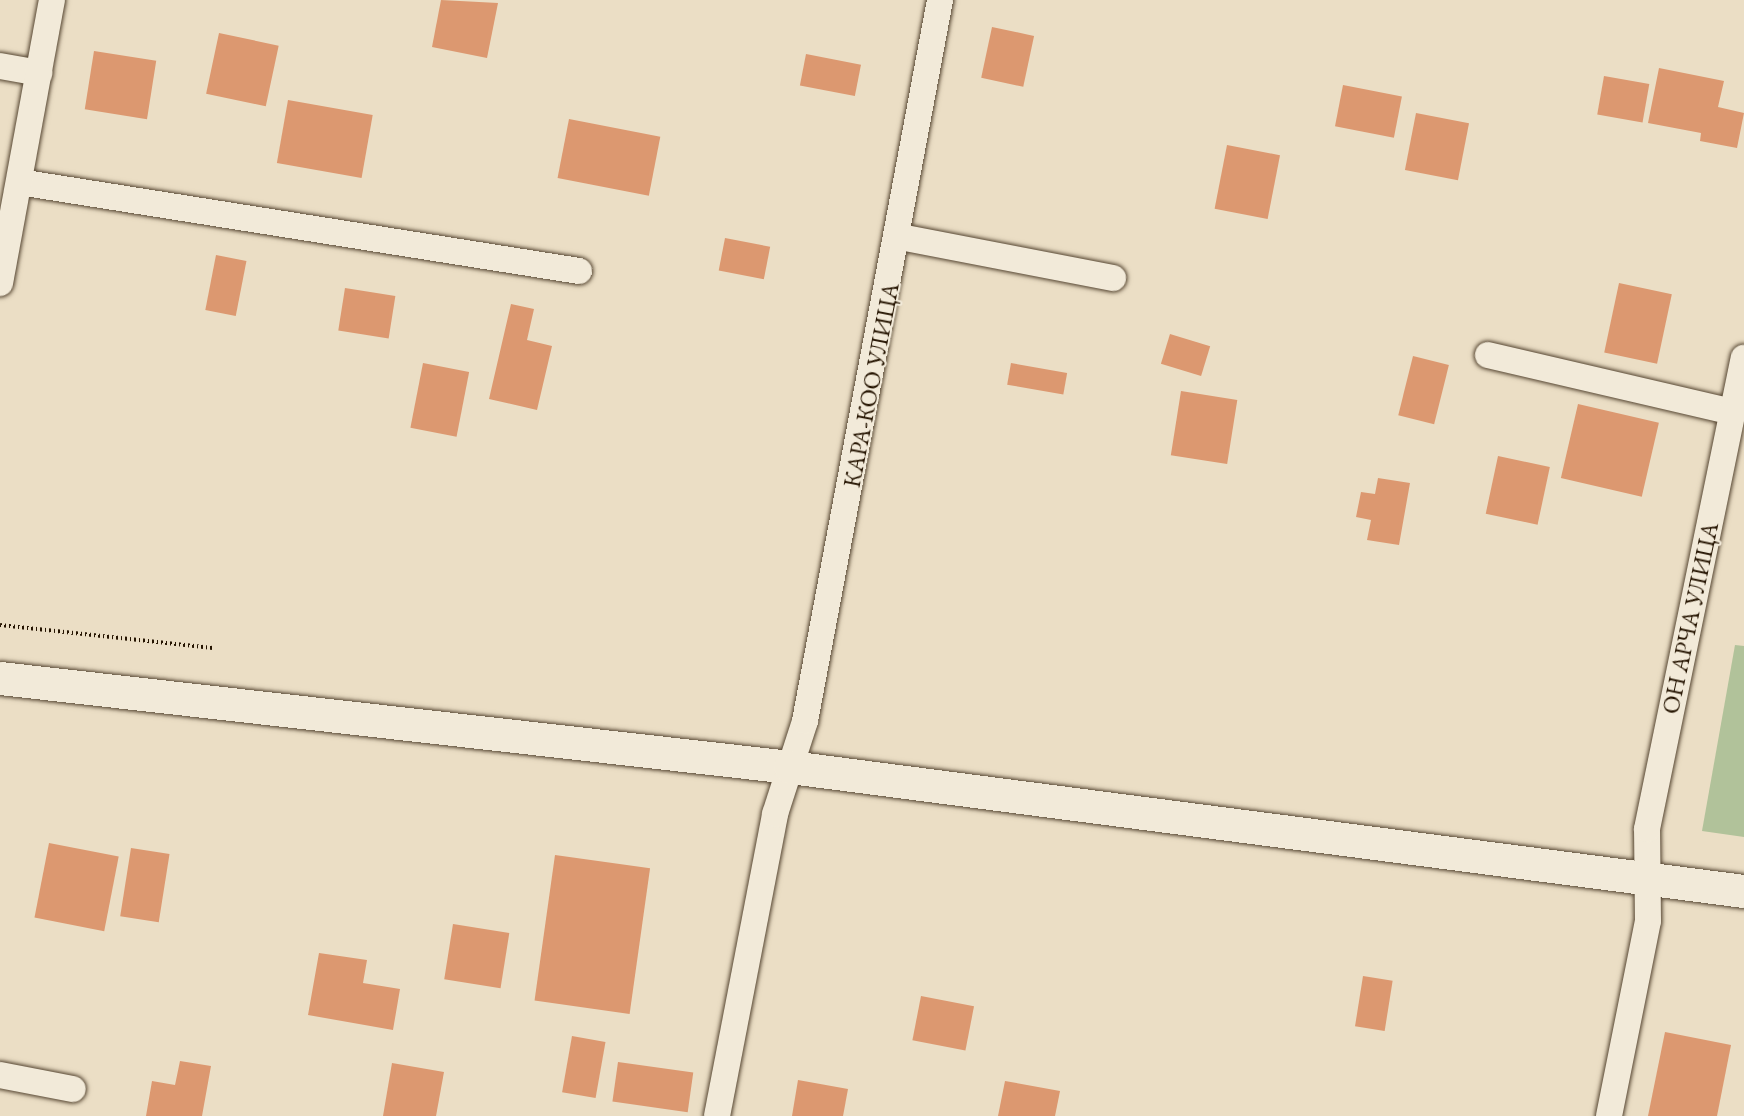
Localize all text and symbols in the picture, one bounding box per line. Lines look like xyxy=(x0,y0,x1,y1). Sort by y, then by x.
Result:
street label: КАРА-КОО УЛИЦА xyxy=(837,280,905,490)
street label: ОН АРЧА УЛИЦА xyxy=(1656,519,1724,717)

